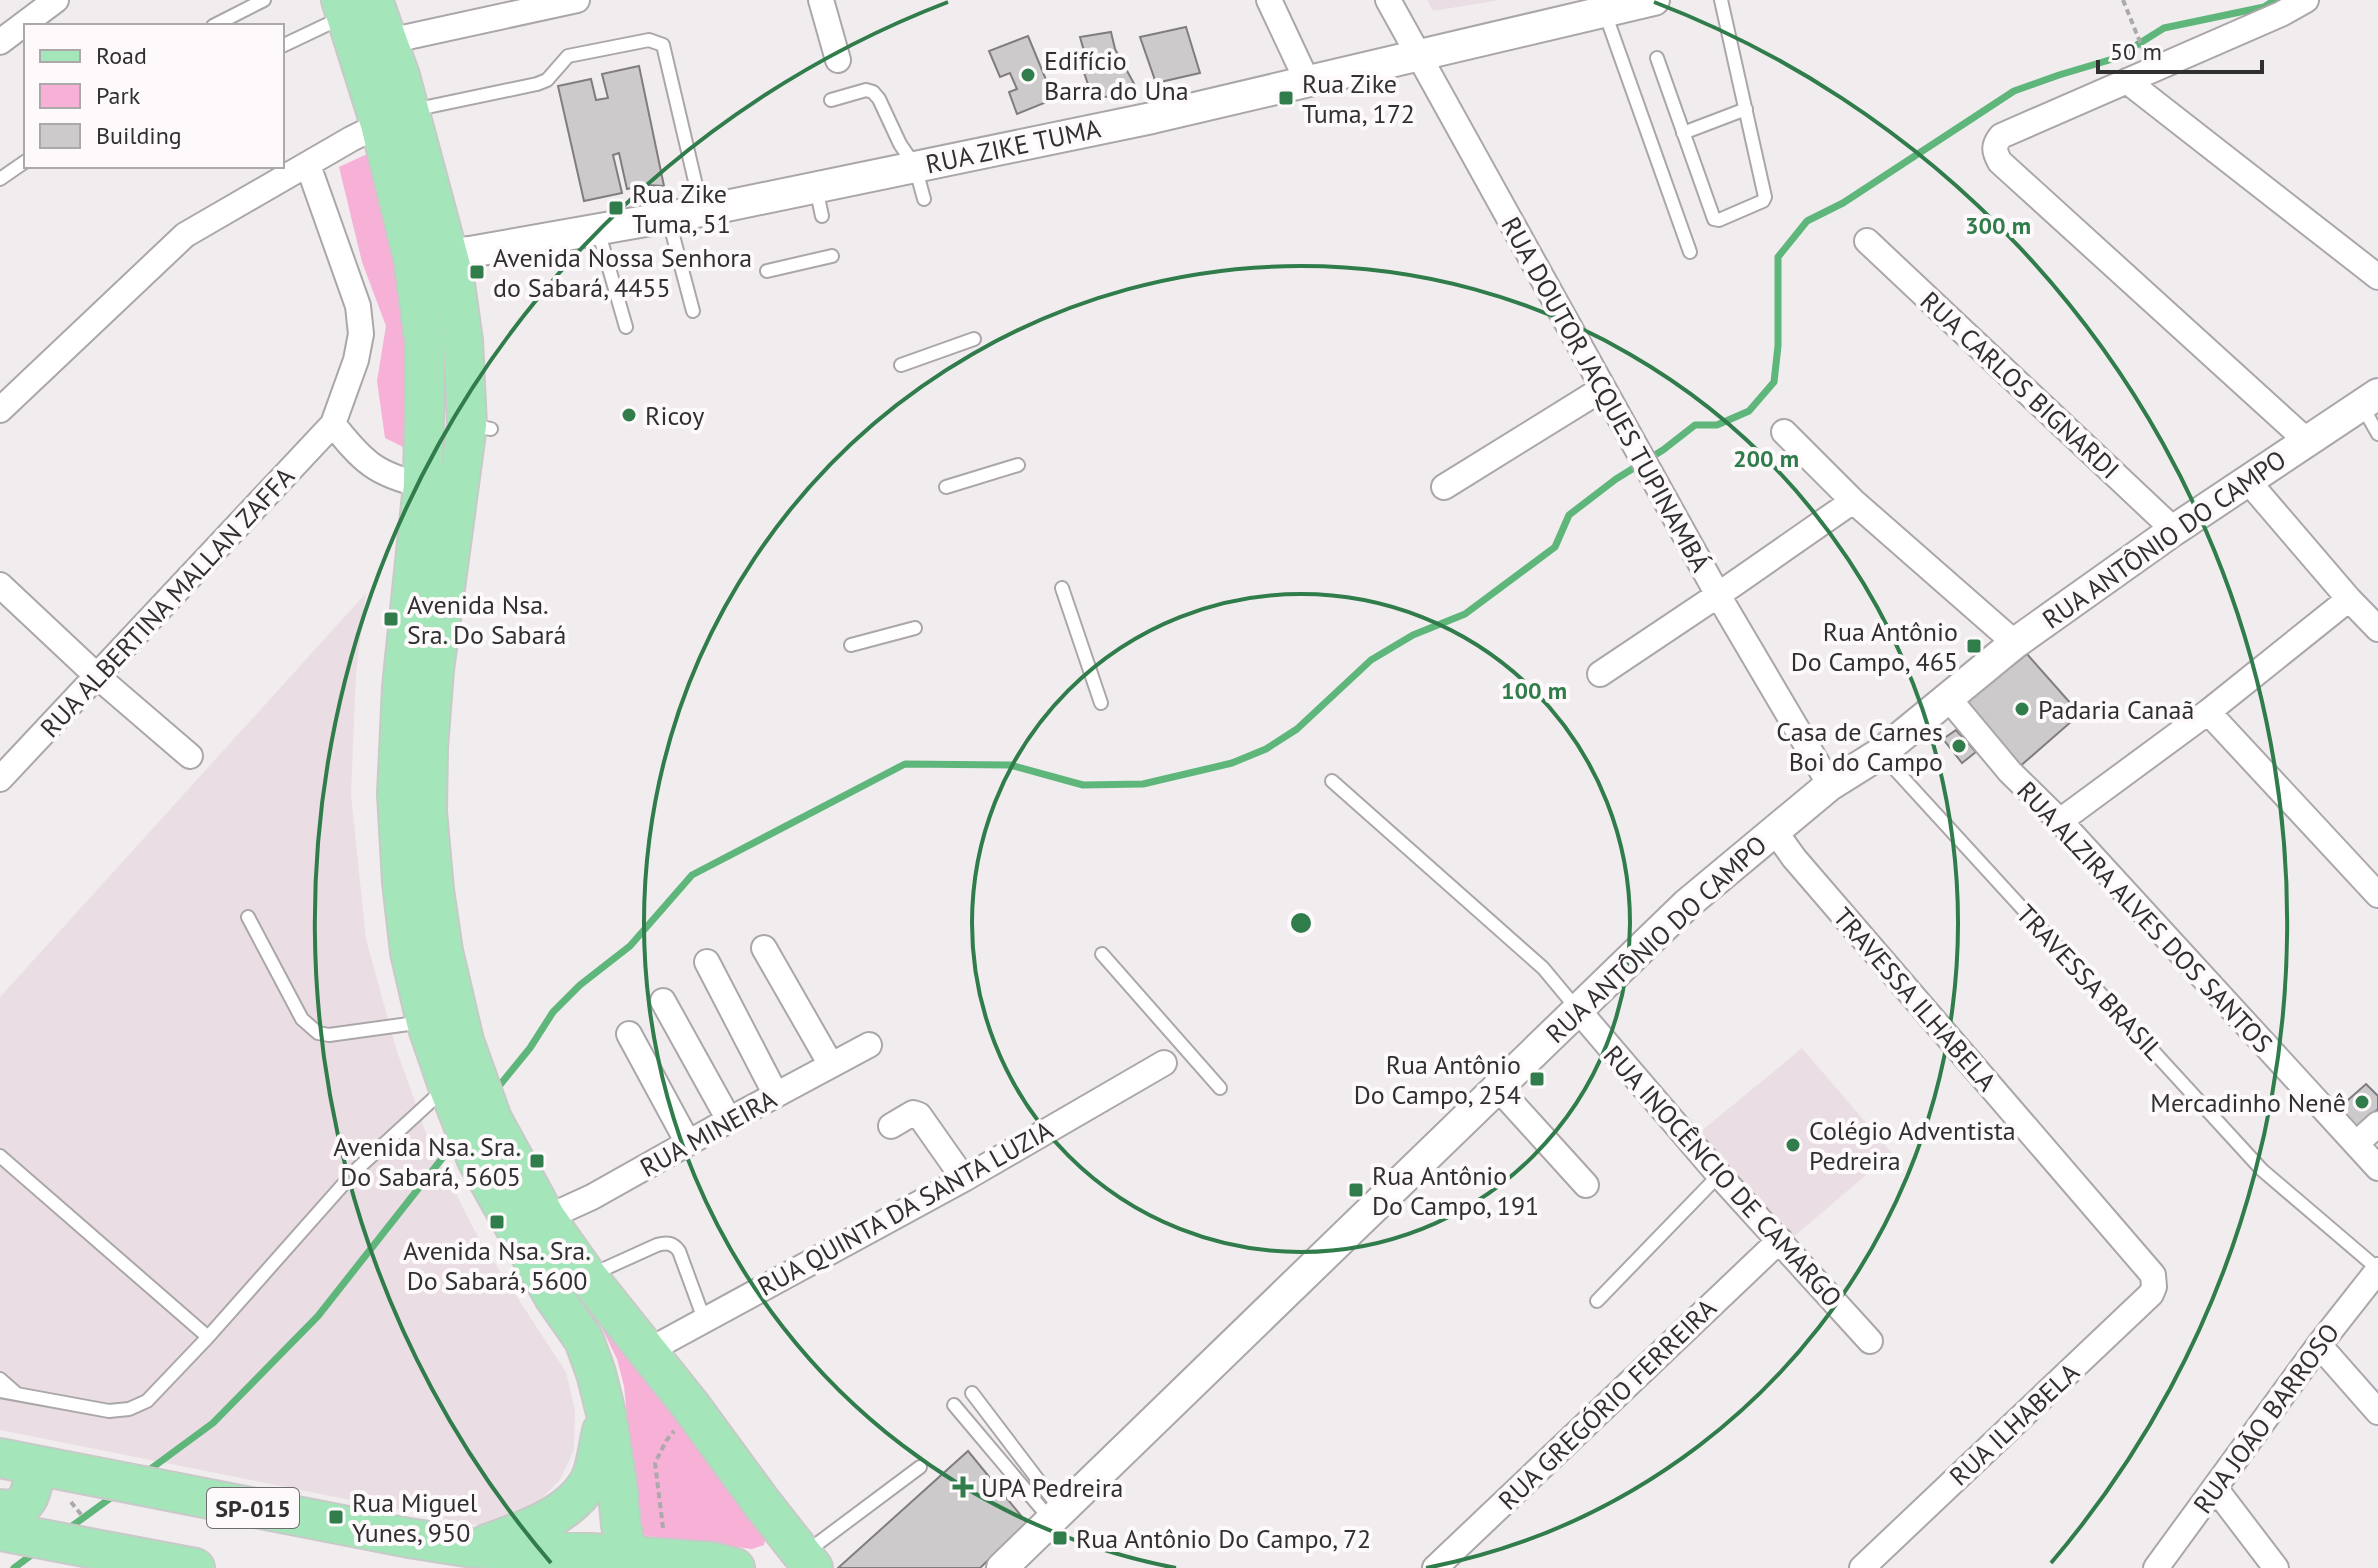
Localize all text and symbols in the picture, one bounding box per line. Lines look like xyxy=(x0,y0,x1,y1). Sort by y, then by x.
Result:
legend xyxy=(24,24,284,168)
scale bar xyxy=(2098,24,2262,74)
text: 50 m xyxy=(2110,36,2162,67)
text: Road xyxy=(96,40,147,71)
place label: Edifício Barra do Una xyxy=(1044,44,1189,107)
marker: Edifício Barra do Una xyxy=(1019,66,1037,84)
place label: Rua Zike Tuma, 172 xyxy=(1302,67,1415,130)
text: Park xyxy=(96,80,141,111)
marker: Rua Zike Tuma, 172 xyxy=(1277,89,1295,107)
street label: RUA ZIKE TUMA xyxy=(923,111,1103,181)
text: Building xyxy=(96,120,182,151)
place label: Rua Zike Tuma, 51 xyxy=(632,177,731,240)
marker: Rua Zike Tuma, 51 xyxy=(607,199,625,217)
text: 300 m xyxy=(1965,210,2031,241)
street label: RUA DOUTOR JACQUES TUPINAMBÁ xyxy=(1494,211,1718,577)
place label: Avenida Nossa Senhora do Sabará, 4455 xyxy=(493,241,752,304)
marker: Avenida Nossa Senhora do Sabará, 4455 xyxy=(468,263,486,281)
street label: RUA CARLOS BIGNARDI xyxy=(1914,284,2126,486)
place label: Ricoy xyxy=(645,399,704,432)
marker: Ricoy xyxy=(620,406,638,424)
street label: RUA ANTÔNIO DO CAMPO xyxy=(2036,442,2292,636)
text: 200 m xyxy=(1733,443,1799,474)
street label: RUA ALBERTINA MALLAN ZAFFA xyxy=(33,460,301,744)
place label: Avenida Nsa. Sra. Do Sabará xyxy=(407,588,566,651)
marker: Avenida Nsa. Sra. Do Sabará xyxy=(382,610,400,628)
place label: Rua Antônio Do Campo, 465 xyxy=(1791,615,1958,678)
marker: Rua Antônio Do Campo, 465 xyxy=(1965,637,1983,655)
text: 100 m xyxy=(1501,675,1567,706)
place label: Padaria Canaã xyxy=(2038,693,2194,726)
marker: Padaria Canaã xyxy=(2013,700,2031,718)
place label: Casa de Carnes Boi do Campo xyxy=(1776,715,1943,778)
marker: Casa de Carnes Boi do Campo xyxy=(1950,737,1968,755)
street label: RUA ALZIRA ALVES DOS SANTOS xyxy=(2010,774,2280,1060)
street label: RUA ANTÔNIO DO CAMPO xyxy=(1539,828,1773,1050)
street label: TRAVESSA BRASIL xyxy=(2010,897,2170,1067)
street label: TRAVESSA ILHABELA xyxy=(1826,901,2004,1097)
centre of rings xyxy=(1287,909,1315,937)
street label: RUA INOCÊNCIO DE CAMARGO xyxy=(1597,1038,1849,1314)
place label: Rua Antônio Do Campo, 254 xyxy=(1354,1048,1521,1111)
marker: Rua Antônio Do Campo, 254 xyxy=(1528,1070,1546,1088)
street label: RUA MINEIRA xyxy=(634,1082,782,1184)
place label: Mercadinho Nenê xyxy=(2150,1086,2346,1119)
marker: Mercadinho Nenê xyxy=(2353,1093,2371,1111)
street label: RUA QUINTA DA SANTA LUZIA xyxy=(752,1113,1058,1303)
place label: Colégio Adventista Pedreira xyxy=(1809,1114,2016,1177)
place label: Avenida Nsa. Sra. Do Sabará, 5605 xyxy=(333,1130,521,1193)
marker: Colégio Adventista Pedreira xyxy=(1784,1136,1802,1154)
marker: Avenida Nsa. Sra. Do Sabará, 5605 xyxy=(528,1152,546,1170)
place label: Rua Antônio Do Campo, 191 xyxy=(1372,1159,1539,1222)
marker: Rua Antônio Do Campo, 191 xyxy=(1347,1181,1365,1199)
marker: Avenida Nsa. Sra. Do Sabará, 5600 xyxy=(488,1213,506,1231)
place label: Avenida Nsa. Sra. Do Sabará, 5600 xyxy=(403,1234,591,1297)
street label: RUA GREGÓRIO FERREIRA xyxy=(1491,1291,1723,1517)
street label: RUA JOÃO BARROSO xyxy=(2186,1316,2346,1520)
street label: RUA ILHABELA xyxy=(1942,1356,2086,1492)
place label: UPA Pedreira xyxy=(981,1471,1123,1504)
marker: UPA Pedreira xyxy=(952,1476,974,1498)
place label: Rua Miguel Yunes, 950 xyxy=(352,1486,478,1549)
road number: SP-015 xyxy=(207,1488,299,1528)
marker: Rua Miguel Yunes, 950 xyxy=(327,1508,345,1526)
place label: Rua Antônio Do Campo, 72 xyxy=(1076,1522,1371,1555)
marker: Rua Antônio Do Campo, 72 xyxy=(1051,1529,1069,1547)

